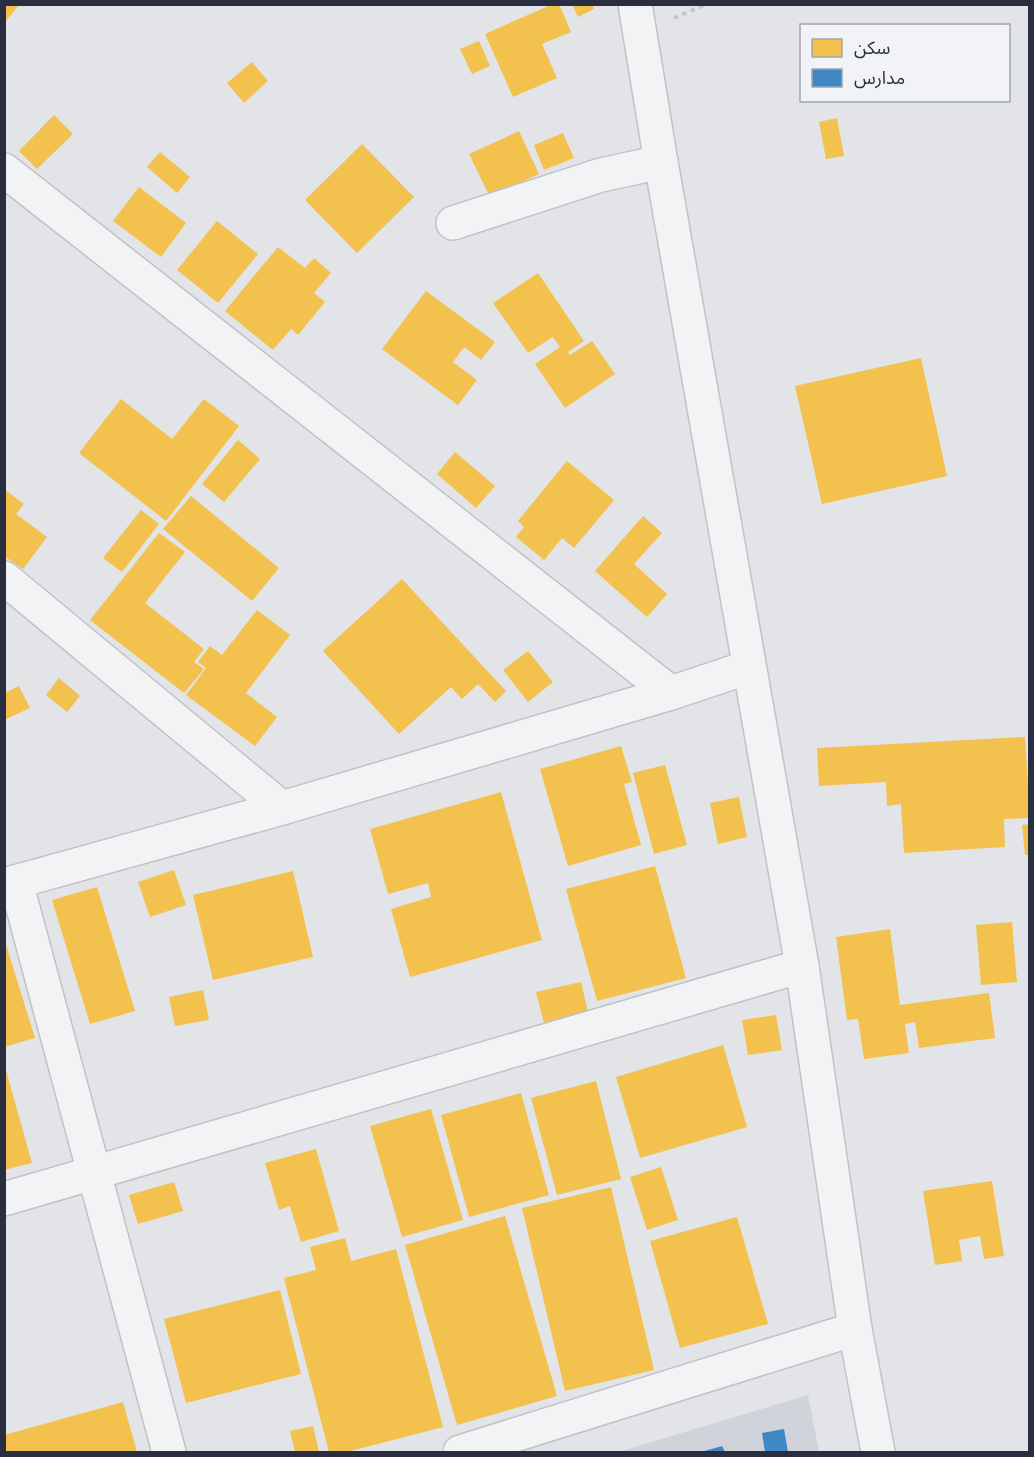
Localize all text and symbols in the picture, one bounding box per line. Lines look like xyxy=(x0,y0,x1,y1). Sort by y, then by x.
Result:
legend xyxy=(800,24,1010,102)
text: سكن xyxy=(854,37,890,59)
text: مدارس xyxy=(854,67,905,89)

